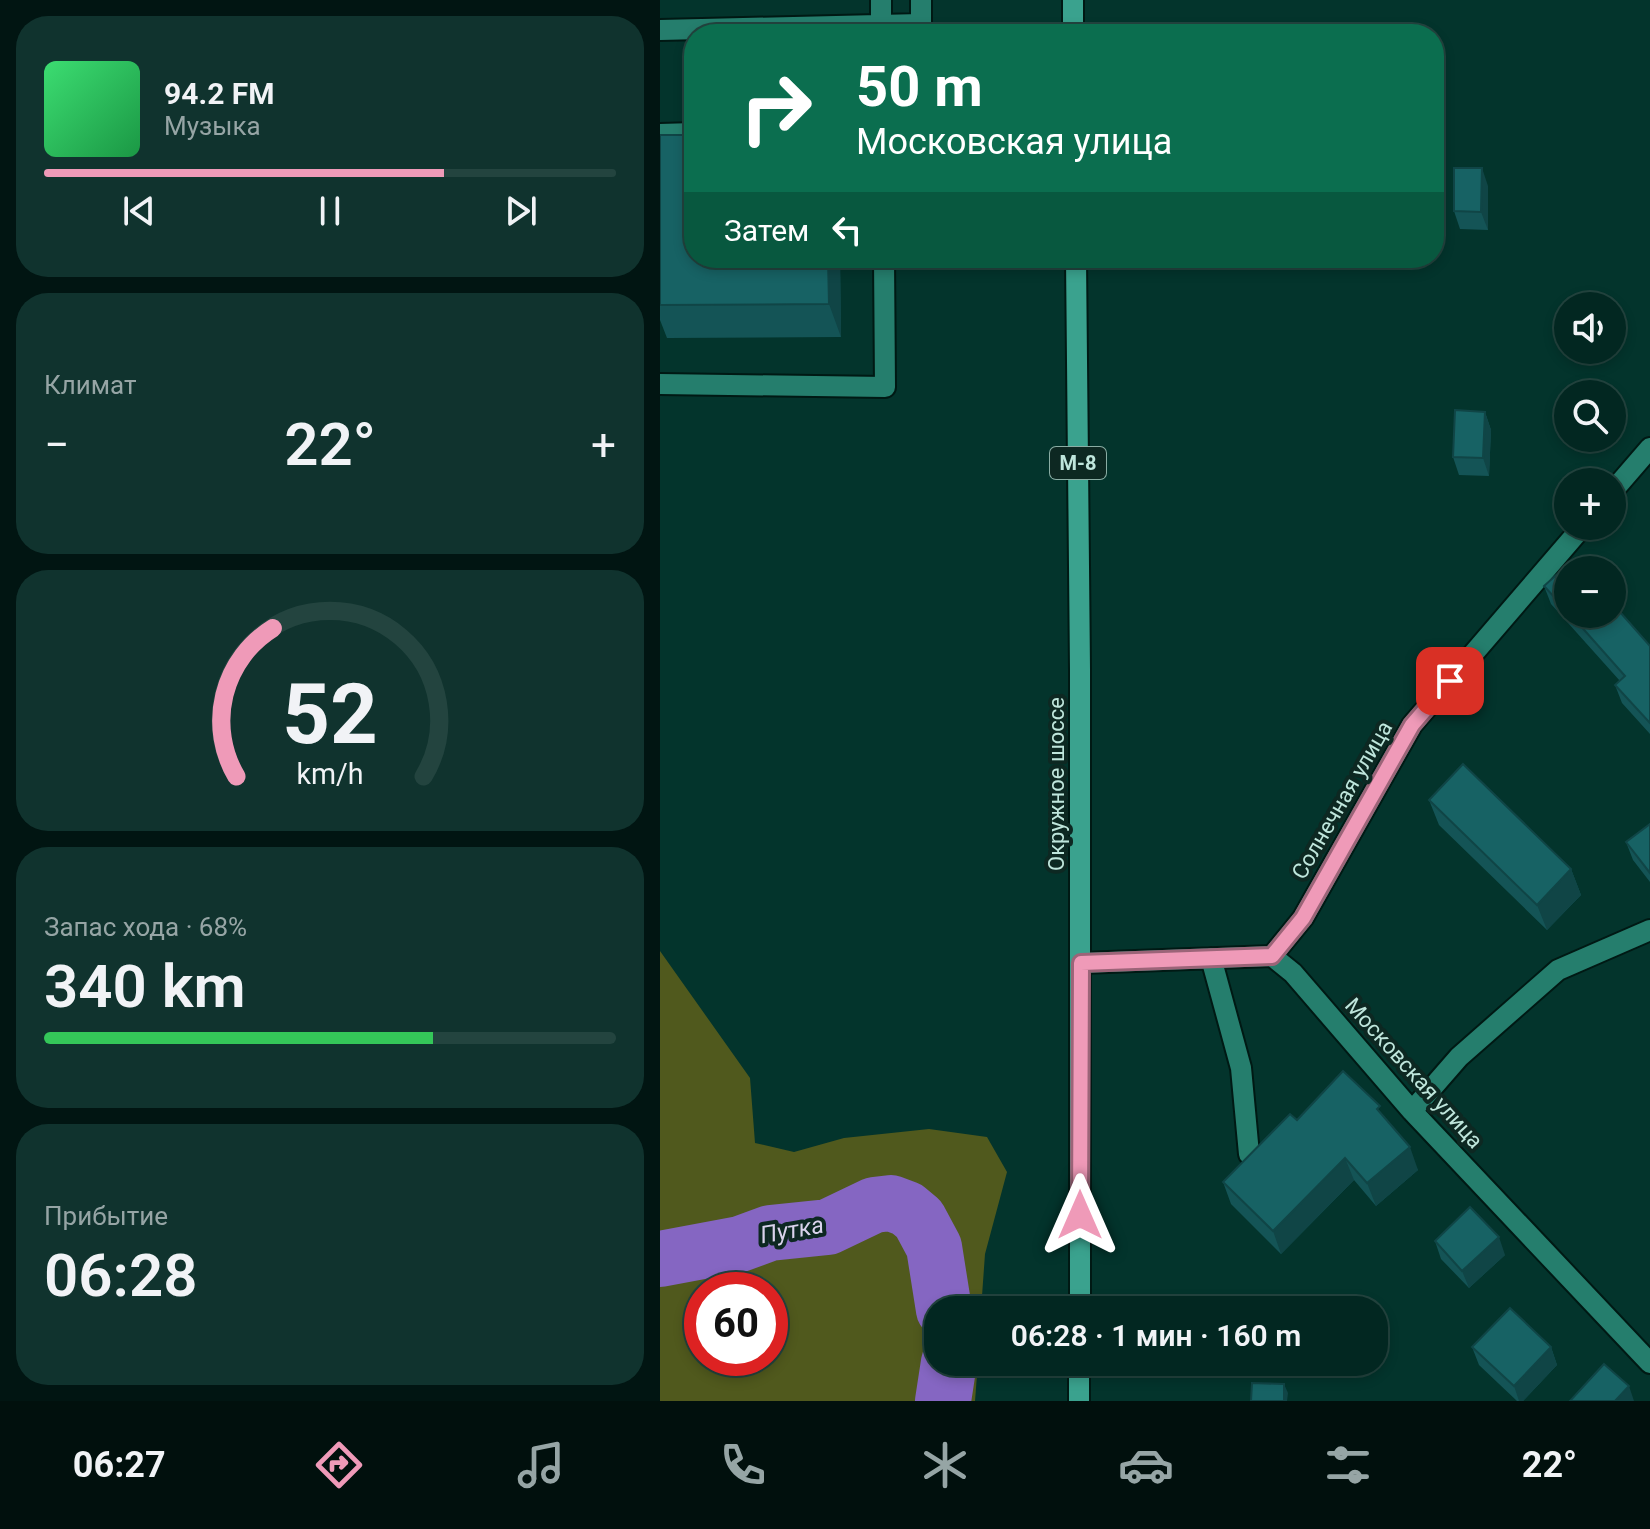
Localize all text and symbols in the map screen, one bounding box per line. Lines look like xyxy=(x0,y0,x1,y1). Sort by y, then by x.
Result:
text: 50 m xyxy=(856,54,983,120)
icon: right xyxy=(724,56,828,160)
text: 94.2 FM xyxy=(164,76,275,111)
text: Музыка xyxy=(164,111,261,141)
text: Московская улица xyxy=(856,121,1172,163)
icon: previous xyxy=(117,189,161,233)
icon: pause xyxy=(308,189,352,233)
icon: next xyxy=(499,189,543,233)
icon: left xyxy=(825,208,869,252)
text: Затем xyxy=(724,213,809,248)
map controls xyxy=(1554,292,1626,628)
button: sound xyxy=(1554,292,1626,364)
text: Климат xyxy=(44,370,136,400)
button: search xyxy=(1554,380,1626,452)
text: 22° xyxy=(284,409,376,480)
text: − xyxy=(44,419,69,471)
text: + xyxy=(591,419,616,471)
road number: М-8 xyxy=(1050,447,1106,479)
button: + xyxy=(1554,468,1626,540)
button: − xyxy=(1554,556,1626,628)
pin xyxy=(1416,647,1484,715)
icon: arrive xyxy=(1428,659,1472,703)
text: 52 xyxy=(282,665,378,762)
street label: Окружное шоссе xyxy=(1044,697,1069,871)
street label: Солнечная улица xyxy=(1287,717,1397,883)
text: km/h xyxy=(296,757,364,791)
text: Запас хода · 68% xyxy=(44,912,247,942)
text: 340 km xyxy=(44,951,246,1022)
street label: Московская улица xyxy=(1340,993,1488,1153)
position arrow xyxy=(1038,1173,1122,1257)
text: Прибытие xyxy=(44,1201,168,1231)
water label: Путка xyxy=(758,1211,826,1249)
text: 06:28 xyxy=(44,1240,197,1311)
speed limit sign: 60 xyxy=(684,1272,788,1376)
text: 06:28 · 1 мин · 160 m xyxy=(1011,1318,1301,1353)
icon: directions xyxy=(311,1437,367,1493)
icon: music xyxy=(513,1437,569,1493)
icon: phone xyxy=(715,1437,771,1493)
icon: climate xyxy=(917,1437,973,1493)
icon: car xyxy=(1118,1437,1174,1493)
icon: filters xyxy=(1320,1437,1376,1493)
text: 06:27 xyxy=(73,1444,166,1486)
text: 22° xyxy=(1522,1444,1577,1486)

